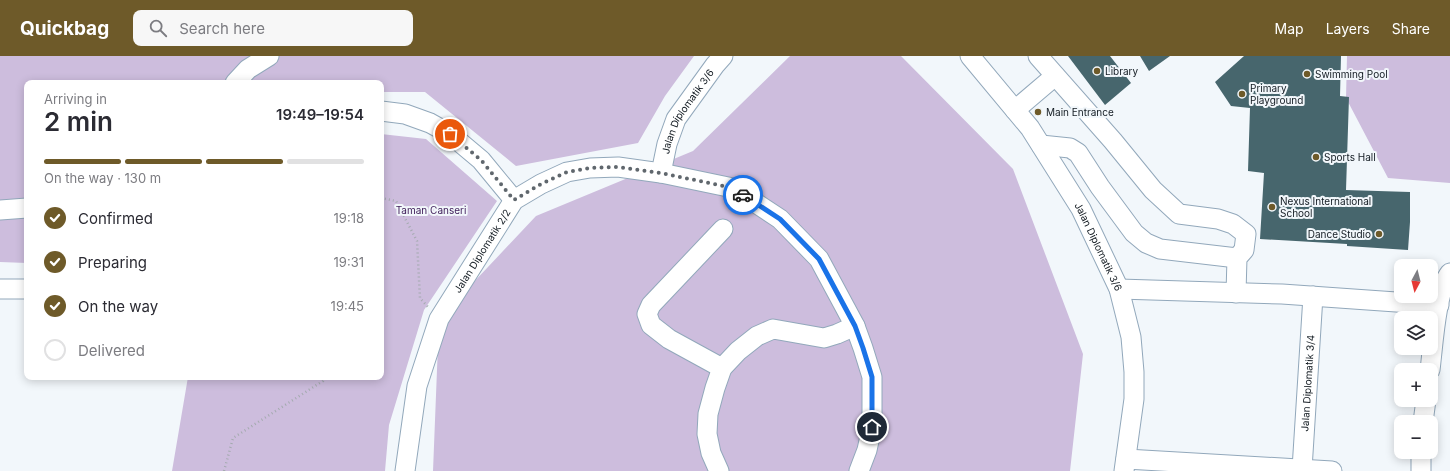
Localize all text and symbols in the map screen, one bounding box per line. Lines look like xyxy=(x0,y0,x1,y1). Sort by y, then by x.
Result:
search box xyxy=(133,10,413,46)
text: Quickbag xyxy=(20,17,109,40)
icon: search xyxy=(147,17,169,39)
text: Search here xyxy=(179,19,265,38)
text: Map xyxy=(1275,20,1304,37)
text: Layers xyxy=(1326,20,1370,37)
text: Share xyxy=(1392,20,1430,37)
place label: Library xyxy=(1105,65,1139,77)
marker: Library xyxy=(1092,66,1102,76)
street label: Jalan Diplomatik 3/6 xyxy=(659,67,716,155)
place label: Swimming Pool xyxy=(1315,68,1388,80)
marker: Swimming Pool xyxy=(1302,69,1312,79)
place label: Primary Playground xyxy=(1250,82,1303,106)
marker: Primary Playground xyxy=(1237,89,1247,99)
text: Arriving in xyxy=(44,91,107,107)
text: 19:49–19:54 xyxy=(276,105,364,124)
text: 2 min xyxy=(44,106,113,137)
place label: Main Entrance xyxy=(1046,106,1114,118)
marker: Main Entrance xyxy=(1033,107,1043,117)
pin xyxy=(433,117,467,151)
icon: bag xyxy=(439,123,461,145)
place label: Sports Hall xyxy=(1324,151,1376,163)
marker: Sports Hall xyxy=(1311,152,1321,162)
text: On the way · 130 m xyxy=(44,170,161,186)
courier xyxy=(723,175,763,215)
icon: car xyxy=(732,184,754,206)
place label: Nexus International School xyxy=(1280,195,1371,219)
street label: Jalan Diplomatik 3/6 xyxy=(1072,200,1125,293)
marker: Nexus International School xyxy=(1267,202,1277,212)
park label: Taman Canseri xyxy=(396,204,466,216)
icon: check xyxy=(44,207,66,229)
street label: Jalan Diplomatik 2/2 xyxy=(451,207,513,295)
text: Confirmed xyxy=(78,209,153,228)
text: 19:18 xyxy=(334,210,364,226)
place label: Dance Studio xyxy=(1308,228,1371,240)
marker: Dance Studio xyxy=(1374,229,1384,239)
icon: check xyxy=(44,251,66,273)
text: Preparing xyxy=(78,253,147,272)
text: 19:31 xyxy=(334,254,364,270)
north arrow xyxy=(1394,259,1438,303)
map controls xyxy=(1394,259,1438,459)
icon: check xyxy=(44,295,66,317)
text: On the way xyxy=(78,297,158,316)
text: 19:45 xyxy=(331,298,364,314)
button: layers xyxy=(1394,311,1438,355)
street label: Jalan Diplomatik 3/4 xyxy=(1298,334,1317,432)
text: Delivered xyxy=(78,341,145,360)
button: + xyxy=(1394,363,1438,407)
pin xyxy=(855,410,889,444)
button: − xyxy=(1394,415,1438,459)
icon: home xyxy=(861,416,883,438)

